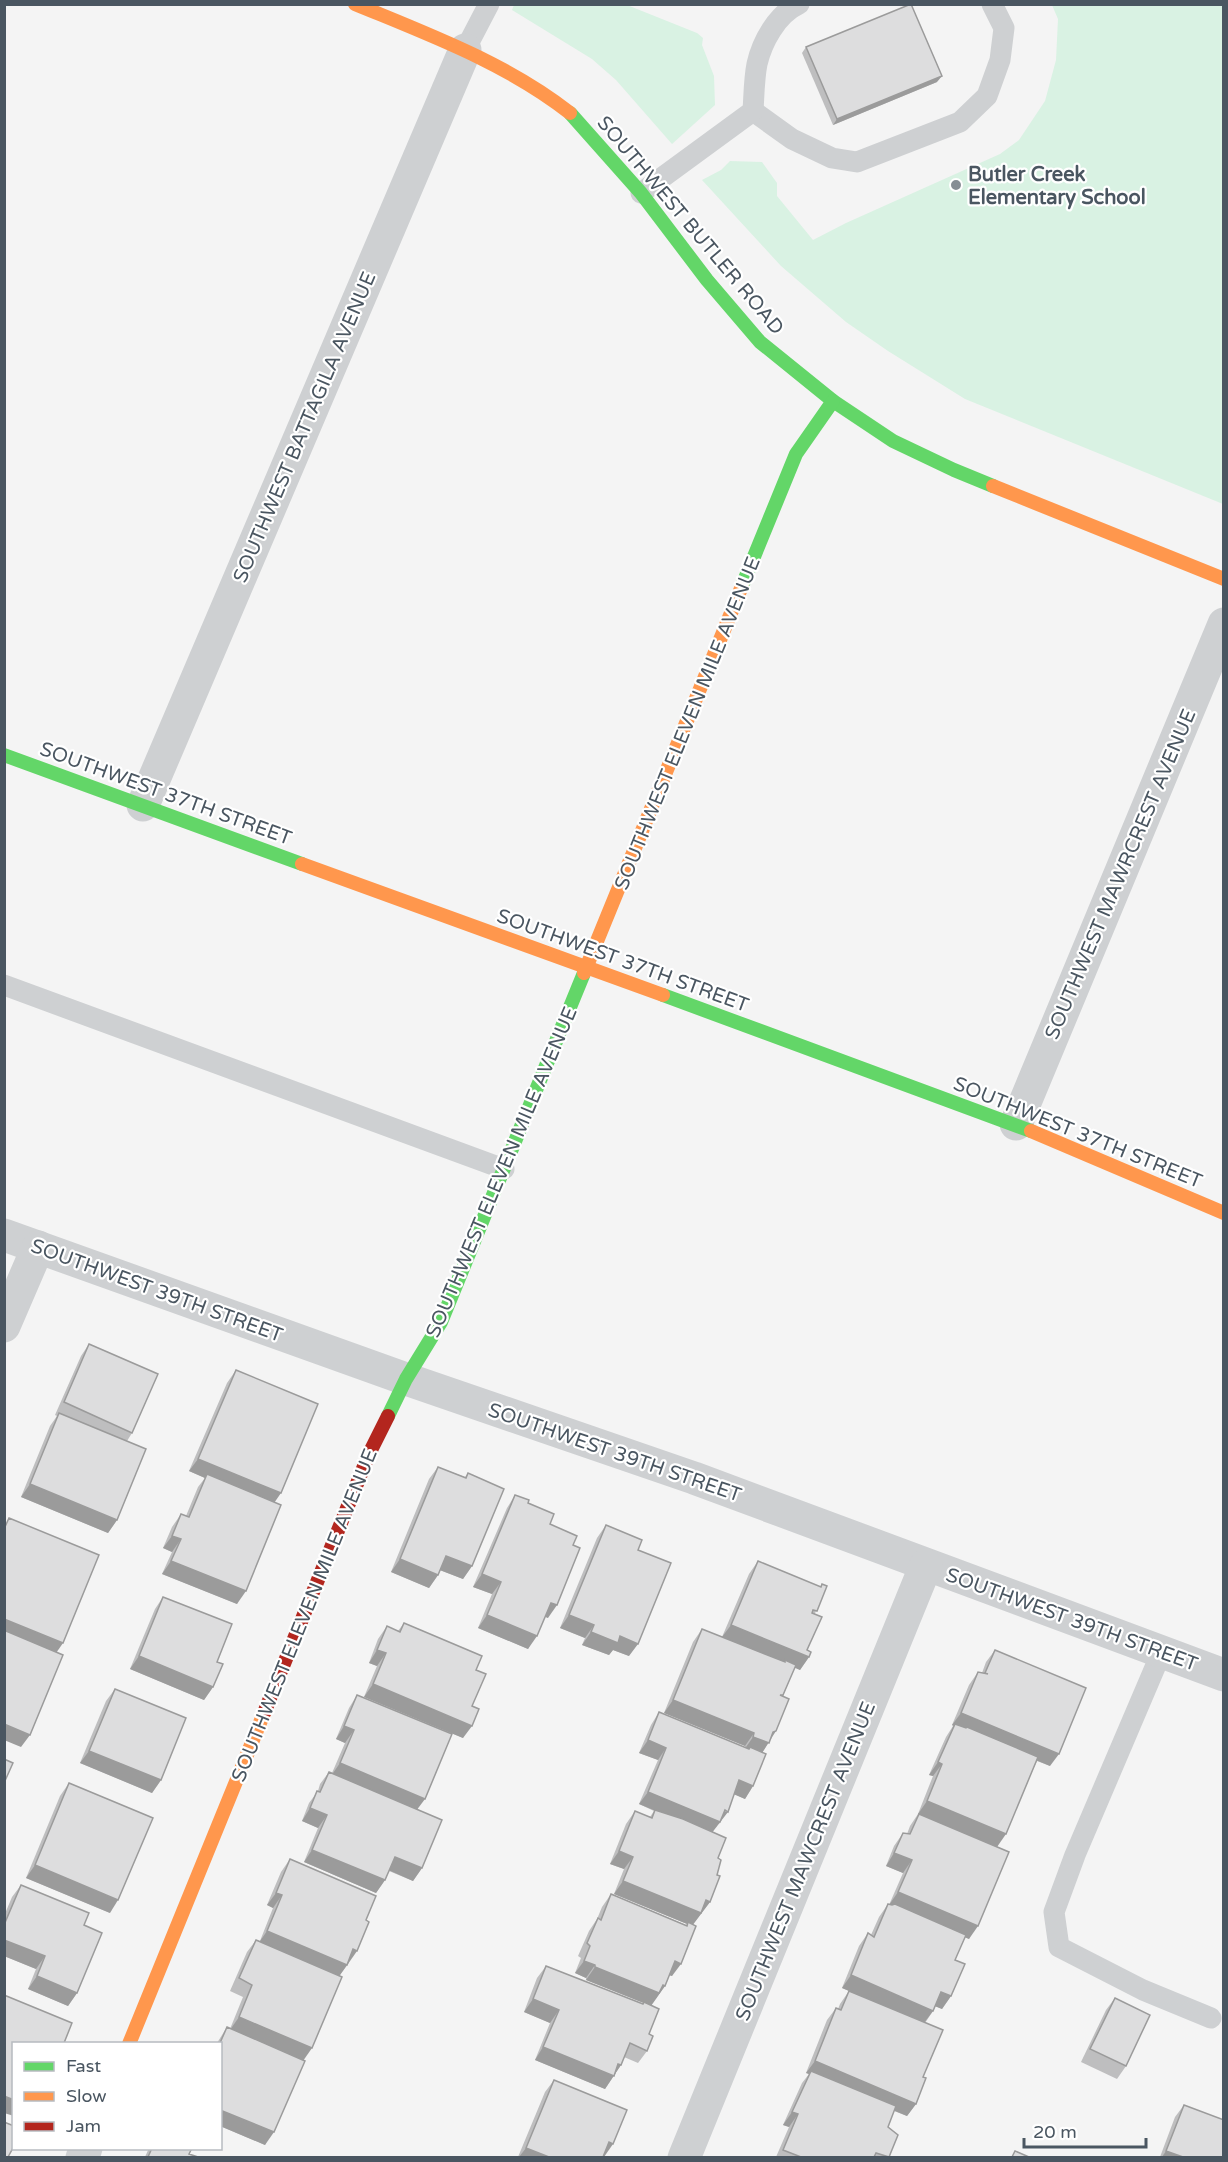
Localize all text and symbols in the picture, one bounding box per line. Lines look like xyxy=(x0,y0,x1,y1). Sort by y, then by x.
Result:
street label: SOUTHWEST BUTLER ROAD xyxy=(592,111,789,340)
place label: Butler Creek Elementary School xyxy=(968,163,1146,210)
marker: Butler Creek Elementary School xyxy=(949,178,963,192)
street label: SOUTHWEST BATTAGILA AVENUE xyxy=(228,269,381,586)
street label: SOUTHWEST ELEVEN MILE AVENUE xyxy=(610,553,766,893)
street label: SOUTHWEST MAWRCREST AVENUE xyxy=(1040,706,1202,1043)
street label: SOUTHWEST 37TH STREET xyxy=(36,737,295,851)
street label: SOUTHWEST 37TH STREET xyxy=(493,904,752,1018)
street label: SOUTHWEST ELEVEN MILE AVENUE xyxy=(421,1003,583,1341)
street label: SOUTHWEST 37TH STREET xyxy=(950,1072,1206,1194)
street label: SOUTHWEST 39TH STREET xyxy=(27,1234,286,1348)
street label: SOUTHWEST 39TH STREET xyxy=(485,1398,744,1508)
street label: SOUTHWEST ELEVEN MILE AVENUE xyxy=(227,1445,383,1785)
street label: SOUTHWEST 39TH STREET xyxy=(942,1563,1201,1677)
street label: SOUTHWEST MAWCREST AVENUE xyxy=(731,1698,881,2024)
legend xyxy=(12,2042,222,2150)
text: Fast xyxy=(66,2055,101,2077)
text: Slow xyxy=(66,2085,107,2107)
scale bar xyxy=(1024,2111,1146,2149)
text: Jam xyxy=(66,2115,101,2137)
text: 20 m xyxy=(1033,2121,1077,2143)

